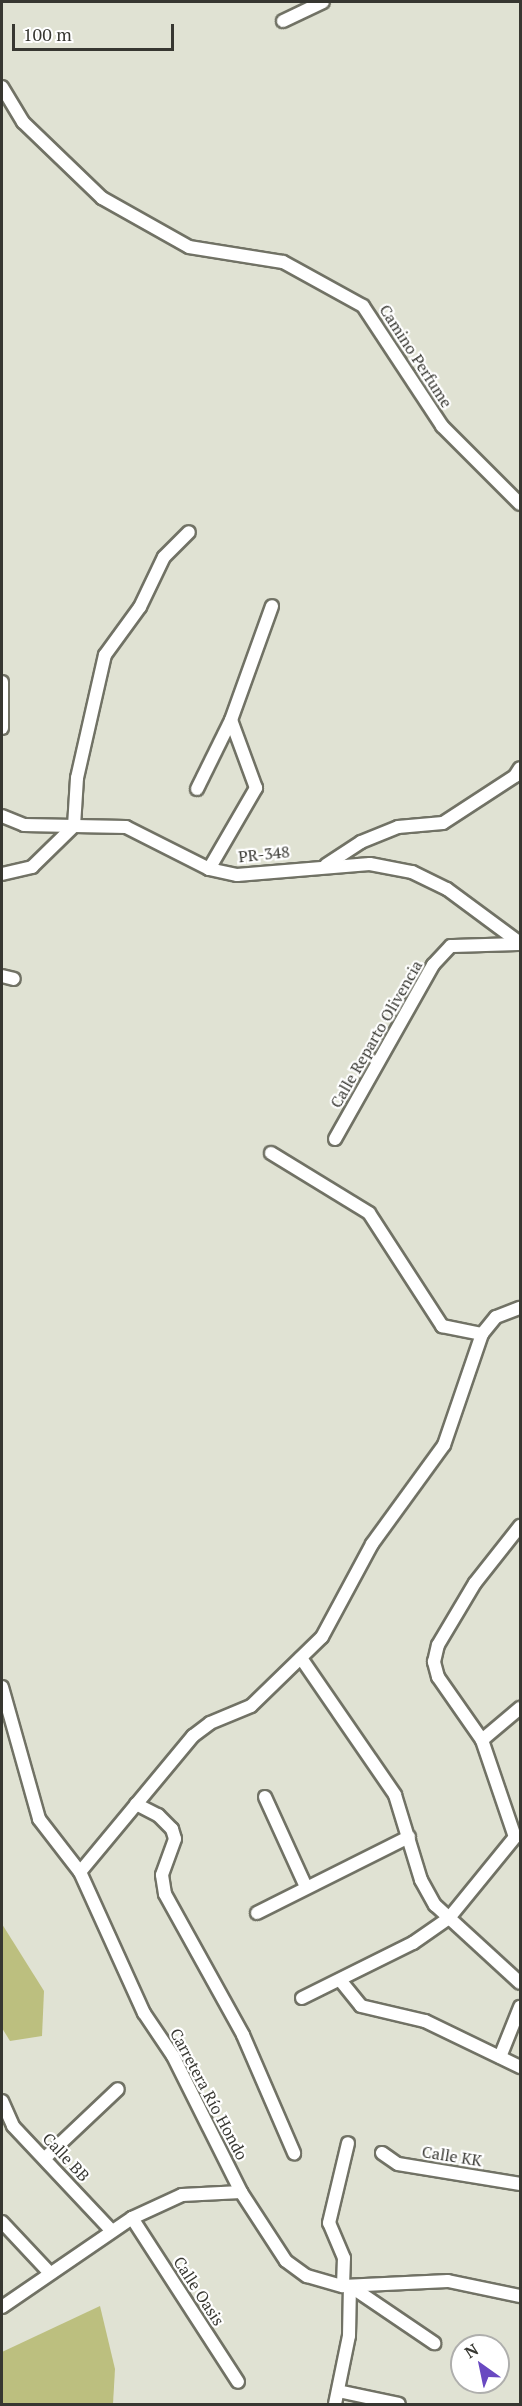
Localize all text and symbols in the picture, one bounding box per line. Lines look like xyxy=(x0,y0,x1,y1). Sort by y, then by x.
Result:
scale bar xyxy=(15,12,177,50)
text: 100 m xyxy=(23,22,72,46)
street label: Camino Perfume xyxy=(376,301,456,411)
street label: PR-348 xyxy=(237,842,291,866)
street label: Calle Reparto Olivencia xyxy=(326,957,426,1111)
street label: Carretera Río Hondo xyxy=(166,2025,252,2163)
street label: Calle BB xyxy=(39,2129,93,2185)
street label: Calle KK xyxy=(421,2142,483,2170)
street label: Calle Oasis xyxy=(170,2253,228,2329)
north arrow xyxy=(450,2334,510,2394)
text: N xyxy=(460,2338,482,2363)

